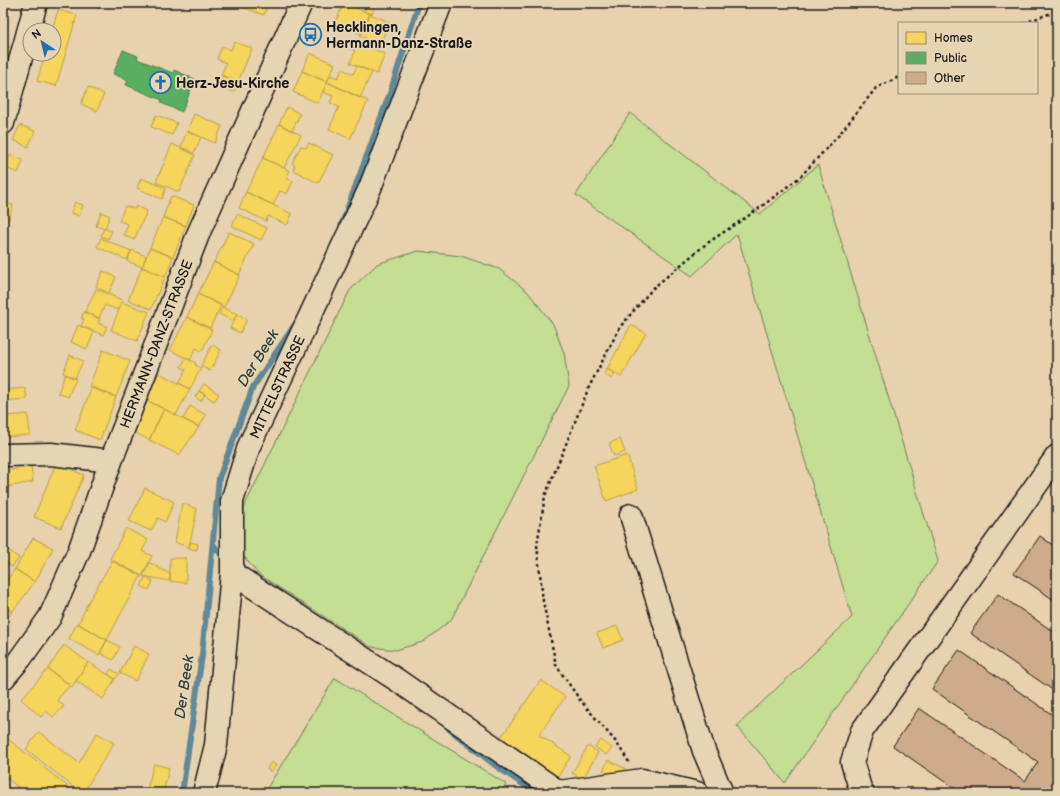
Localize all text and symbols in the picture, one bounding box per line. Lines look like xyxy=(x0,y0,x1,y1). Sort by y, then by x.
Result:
place label: Hecklingen, Hermann-Danz-Straße xyxy=(326,19,472,52)
north arrow xyxy=(22,22,62,62)
bus stop icon: Hecklingen, Hermann-Danz-Straße xyxy=(297,22,323,48)
legend xyxy=(898,22,1038,94)
text: N xyxy=(29,27,44,42)
text: Homes xyxy=(934,31,973,46)
text: Public xyxy=(934,51,967,66)
church icon: Herz-Jesu-Kirche xyxy=(147,70,173,96)
text: Other xyxy=(934,71,966,86)
place label: Herz-Jesu-Kirche xyxy=(176,75,289,92)
street label: HERMANN-DANZ-STRASSE xyxy=(116,258,196,431)
water label: Der Beek xyxy=(233,326,284,390)
street label: MITTELSTRASSE xyxy=(246,333,309,441)
water label: Der Beek xyxy=(171,653,198,720)

